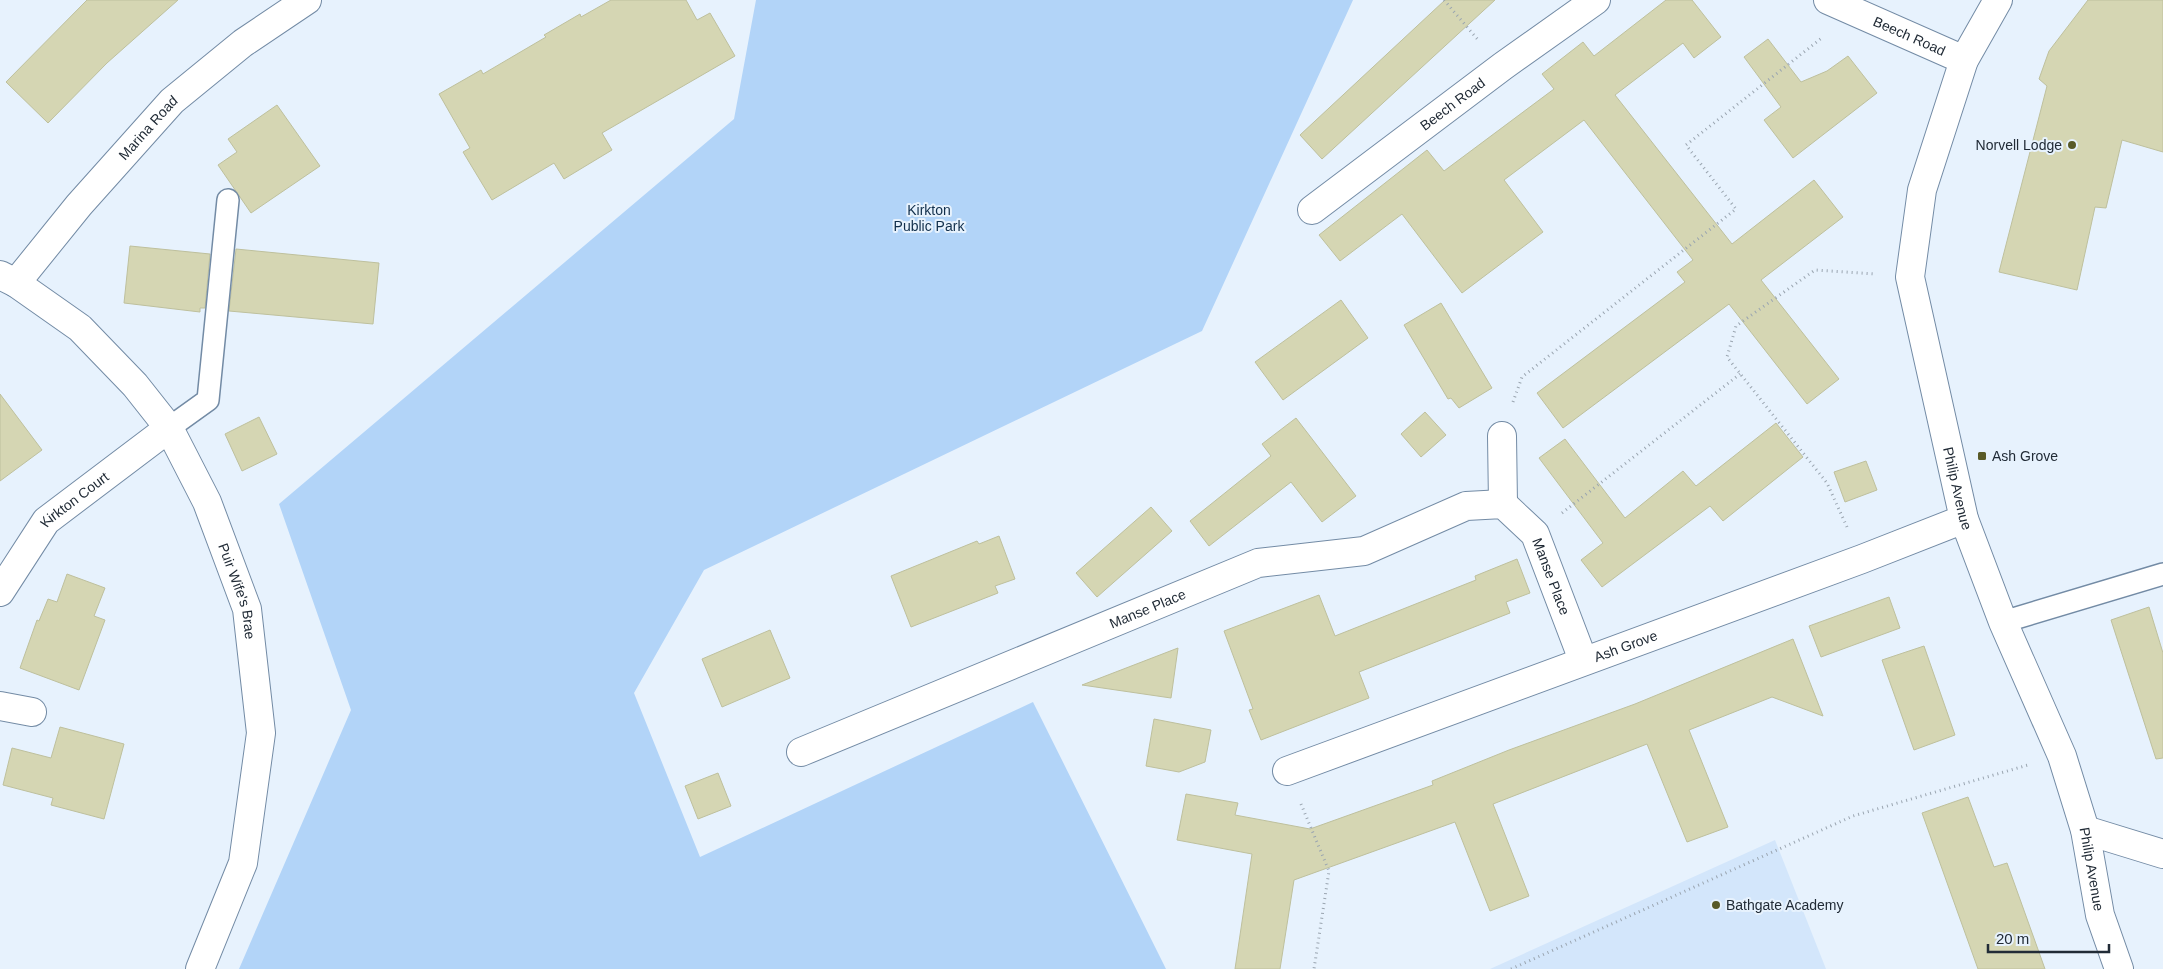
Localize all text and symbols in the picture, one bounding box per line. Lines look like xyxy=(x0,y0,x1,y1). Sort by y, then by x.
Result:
street label: Beech Road xyxy=(1871,13,1948,59)
street label: Beech Road xyxy=(1417,74,1488,134)
street label: Marina Road xyxy=(115,92,180,163)
place label: Norvell Lodge xyxy=(1976,137,2062,153)
marker: Norvell Lodge xyxy=(2066,139,2078,151)
park label: Kirkton Public Park xyxy=(894,202,965,234)
street label: Philip Avenue xyxy=(1940,445,1975,532)
place label: Ash Grove xyxy=(1992,448,2058,464)
marker: Ash Grove xyxy=(1976,450,1988,462)
street label: Kirkton Court xyxy=(36,469,112,530)
street label: Manse Place xyxy=(1529,536,1573,617)
street label: Puir Wife's Brae xyxy=(215,541,258,640)
street label: Manse Place xyxy=(1107,586,1188,632)
street label: Ash Grove xyxy=(1592,627,1660,665)
street label: Philip Avenue xyxy=(2077,826,2107,912)
place label: Bathgate Academy xyxy=(1726,897,1844,913)
marker: Bathgate Academy xyxy=(1710,899,1722,911)
scale bar xyxy=(1988,922,2109,954)
text: 20 m xyxy=(1996,930,2029,947)

